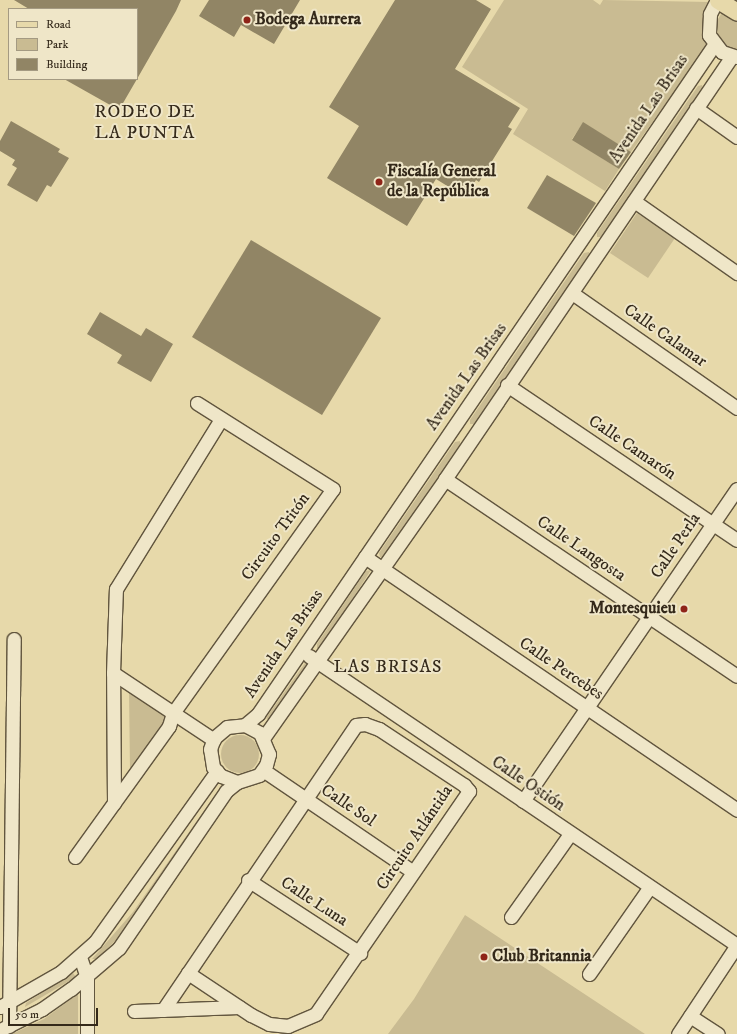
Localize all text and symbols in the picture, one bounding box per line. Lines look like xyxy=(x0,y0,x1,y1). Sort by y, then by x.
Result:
legend xyxy=(8,8,138,80)
place label: Bodega Aurrera xyxy=(255,10,361,30)
marker: Bodega Aurrera xyxy=(242,15,252,25)
text: Road xyxy=(46,17,71,32)
text: Park xyxy=(46,37,68,52)
street label: Avenida Las Brisas xyxy=(605,51,693,167)
text: Building xyxy=(46,57,87,72)
district label: RODEO DE LA PUNTA xyxy=(95,102,195,144)
place label: Fiscalía General de la República xyxy=(387,162,496,202)
marker: Fiscalía General de la República xyxy=(374,177,384,187)
street label: Calle Calamar xyxy=(620,300,710,372)
street label: Avenida Las Brisas xyxy=(422,319,512,435)
street label: Calle Camarón xyxy=(584,411,680,485)
street label: Circuito Tritón xyxy=(237,489,315,585)
street label: Calle Perla xyxy=(647,509,705,583)
street label: Calle Langosta xyxy=(533,512,629,586)
street label: Avenida Las Brisas xyxy=(240,586,328,702)
place label: Montesquieu xyxy=(589,599,676,619)
marker: Montesquieu xyxy=(679,604,689,614)
street label: Calle Percebes xyxy=(515,633,607,705)
district label: LAS BRISAS xyxy=(333,656,443,678)
street label: Calle Ostión xyxy=(487,752,569,816)
street label: Calle Sol xyxy=(317,780,379,832)
street label: Circuito Atlántida xyxy=(372,782,458,894)
street label: Calle Luna xyxy=(277,873,351,931)
place label: Club Britannia xyxy=(492,947,592,967)
marker: Club Britannia xyxy=(479,952,489,962)
scale bar xyxy=(10,1000,100,1026)
text: 50 m xyxy=(15,1007,39,1022)

